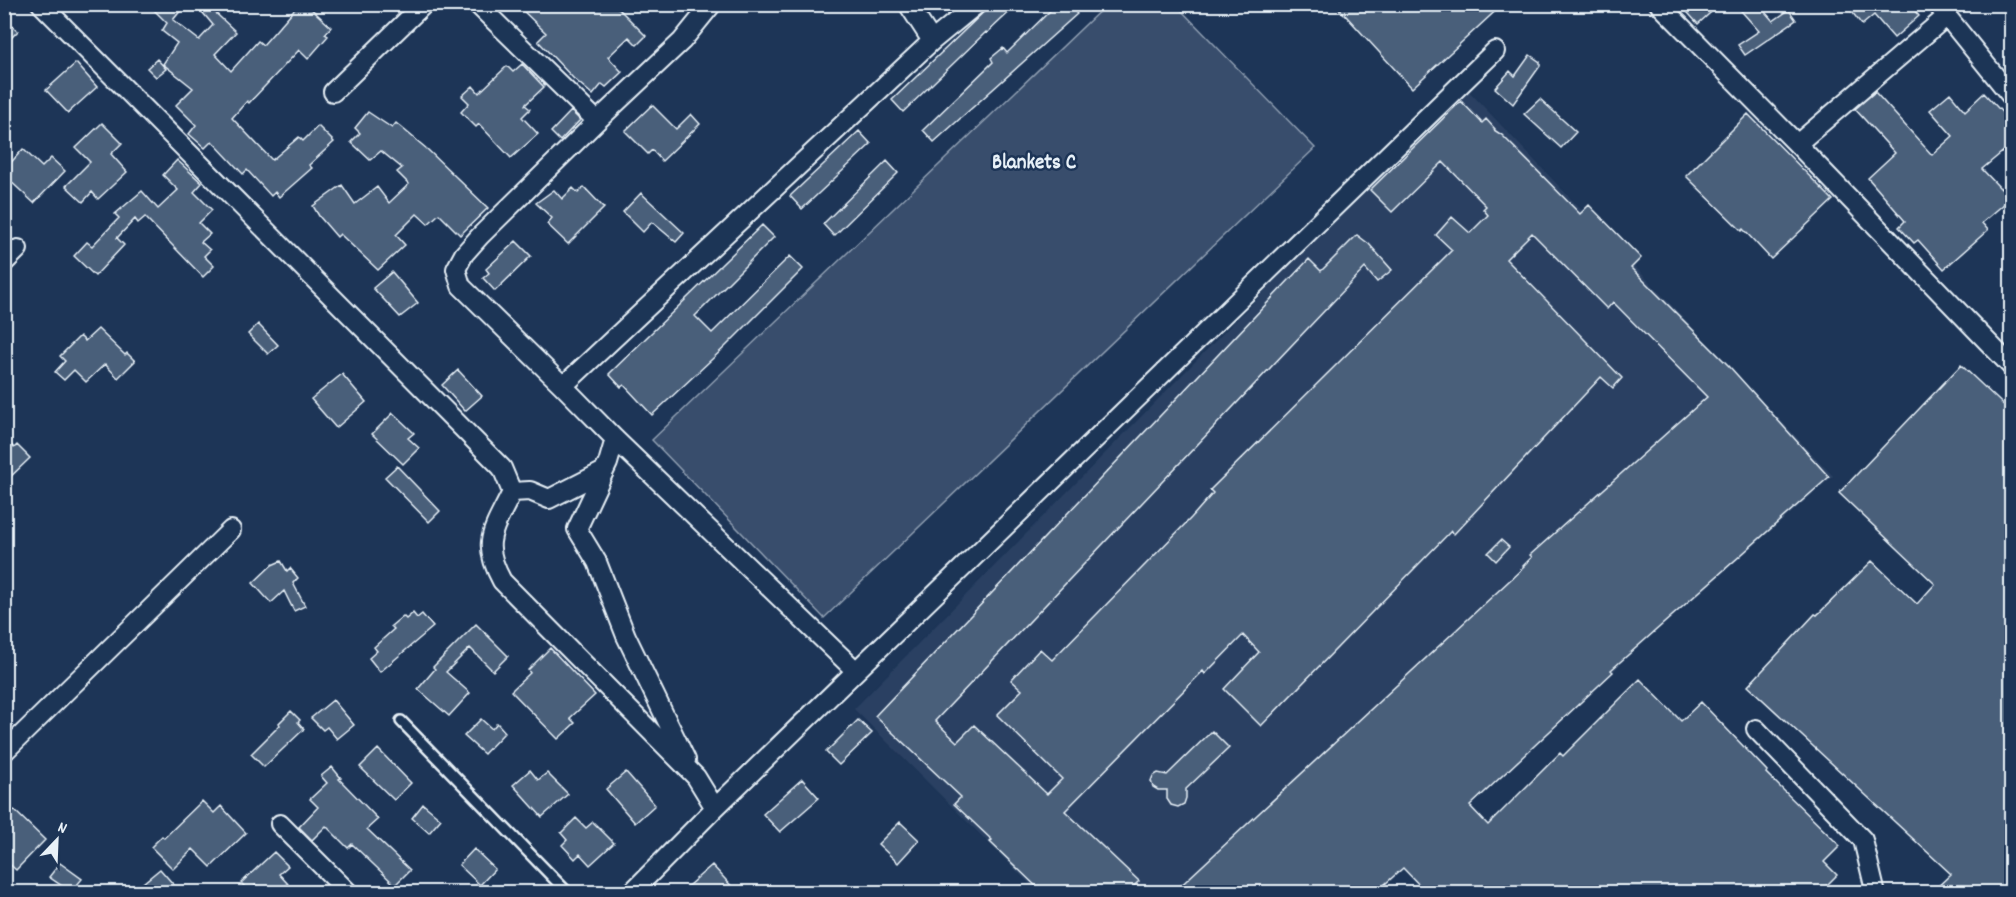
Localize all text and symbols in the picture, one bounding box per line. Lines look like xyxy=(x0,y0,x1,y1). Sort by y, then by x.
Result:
district label: Blankets C xyxy=(992,149,1077,179)
north arrow xyxy=(27,810,87,870)
text: N xyxy=(54,816,70,841)

